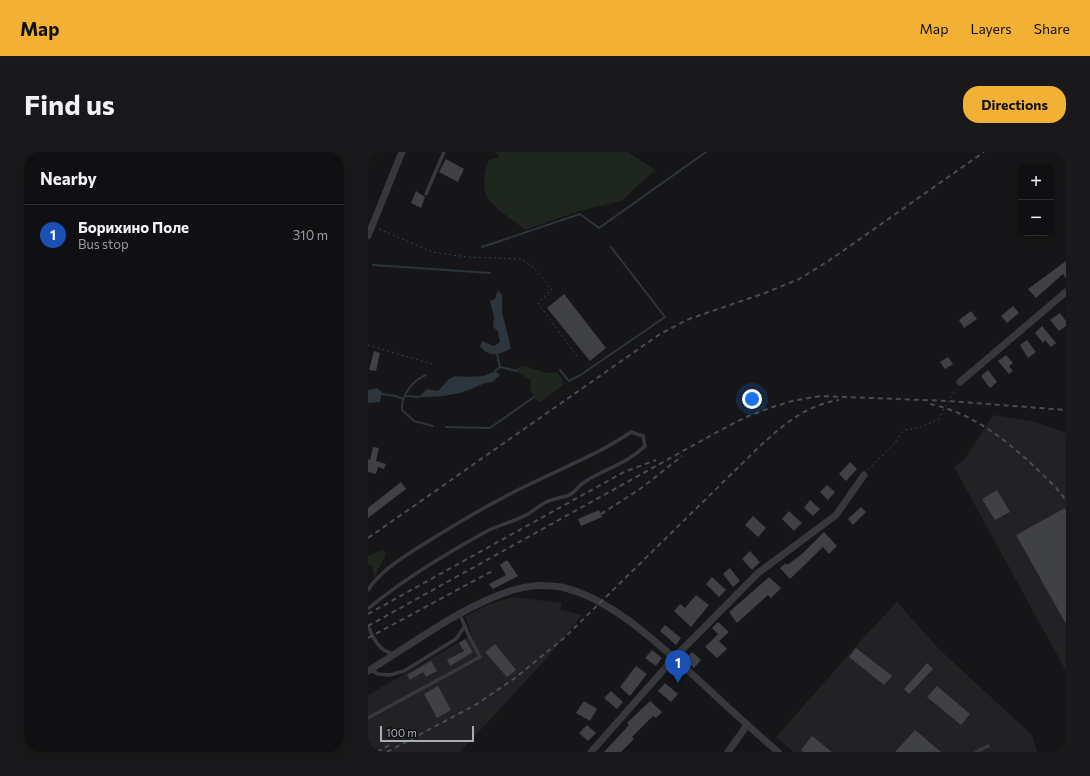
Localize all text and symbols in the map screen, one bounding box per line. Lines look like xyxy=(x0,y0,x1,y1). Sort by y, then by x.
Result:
text: Map xyxy=(20,17,59,40)
text: Map xyxy=(920,20,948,37)
text: Layers xyxy=(970,20,1012,37)
text: Share xyxy=(1034,20,1070,37)
button: Directions xyxy=(963,86,1066,123)
text: Find us xyxy=(24,87,115,121)
map controls xyxy=(1018,164,1054,236)
button: + xyxy=(1018,164,1054,200)
text: Nearby xyxy=(40,168,97,189)
button: − xyxy=(1018,200,1054,236)
text: Борихино Поле xyxy=(78,218,189,236)
text: 1 xyxy=(50,227,56,243)
text: 310 m xyxy=(293,227,328,243)
text: Bus stop xyxy=(78,236,129,252)
your location xyxy=(742,389,762,409)
pin: 1 xyxy=(665,650,691,683)
scale bar xyxy=(380,724,474,743)
text: 100 m xyxy=(386,726,417,739)

